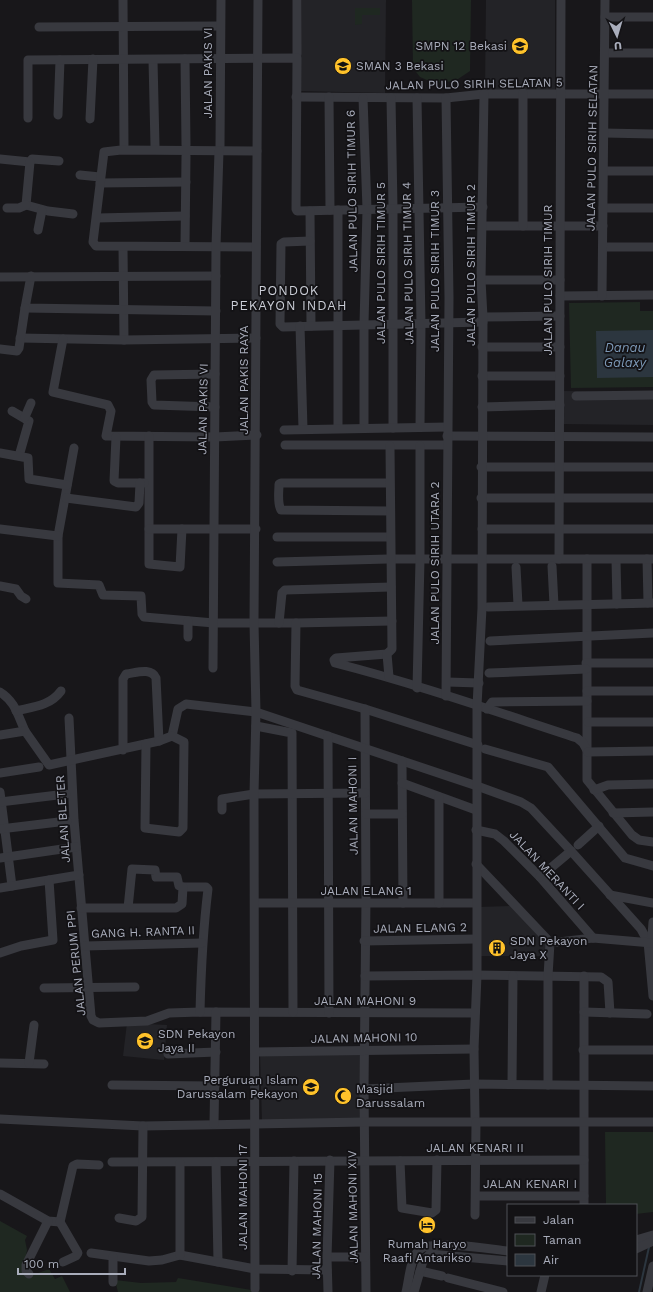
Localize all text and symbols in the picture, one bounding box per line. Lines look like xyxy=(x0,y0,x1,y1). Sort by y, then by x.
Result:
north arrow xyxy=(597,16,637,56)
street label: JALAN PAKIS VI xyxy=(201,27,215,119)
school or university icon: SMPN 12 Bekasi xyxy=(510,36,530,56)
place label: SMPN 12 Bekasi xyxy=(416,39,507,53)
text: U xyxy=(613,39,622,52)
school or university icon: SMAN 3 Bekasi xyxy=(333,56,353,76)
place label: SMAN 3 Bekasi xyxy=(356,59,444,73)
street label: JALAN PULO SIRIH SELATAN xyxy=(584,65,600,231)
street label: JALAN PULO SIRIH SELATAN 5 xyxy=(385,75,563,93)
street label: JALAN PULO SIRIH TIMUR 6 xyxy=(344,110,360,272)
street label: JALAN PULO SIRIH TIMUR 5 xyxy=(374,182,388,344)
street label: JALAN PULO SIRIH TIMUR 4 xyxy=(400,182,416,344)
street label: JALAN PULO SIRIH TIMUR 2 xyxy=(464,184,478,346)
street label: JALAN PULO SIRIH TIMUR 3 xyxy=(428,190,442,352)
street label: JALAN PULO SIRIH TIMUR xyxy=(541,204,555,356)
district label: PONDOK PEKAYON INDAH xyxy=(231,283,347,313)
street label: JALAN PAKIS RAYA xyxy=(237,325,251,435)
water label: Danau Galaxy xyxy=(604,340,648,370)
street label: JALAN PAKIS VI xyxy=(195,363,211,455)
street label: JALAN PULO SIRIH UTARA 2 xyxy=(428,482,442,645)
street label: JALAN MAHONI I xyxy=(345,757,361,855)
street label: JALAN BLETER xyxy=(53,775,73,863)
street label: JALAN MERANTI I xyxy=(507,827,587,913)
street label: JALAN ELANG 1 xyxy=(320,884,412,898)
street label: JALAN PERUM PPI xyxy=(63,909,89,1017)
street label: JALAN ELANG 2 xyxy=(373,920,467,936)
street label: GANG H. RANTA II xyxy=(91,923,195,941)
place label: SDN Pekayon Jaya X xyxy=(510,934,587,962)
building icon: SDN Pekayon Jaya X xyxy=(487,938,507,958)
street label: JALAN MAHONI 9 xyxy=(314,994,416,1008)
place label: SDN Pekayon Jaya II xyxy=(158,1027,235,1055)
street label: JALAN MAHONI 10 xyxy=(311,1030,417,1046)
school or university icon: SDN Pekayon Jaya II xyxy=(135,1031,155,1051)
place label: Perguruan Islam Darussalam Pekayon xyxy=(177,1073,298,1101)
school or university icon: Perguruan Islam Darussalam Pekayon xyxy=(301,1077,321,1097)
place label: Masjid Darussalam xyxy=(356,1082,425,1110)
mosque icon: Masjid Darussalam xyxy=(333,1086,353,1106)
street label: JALAN KENARI II xyxy=(426,1141,524,1155)
street label: JALAN MAHONI 17 xyxy=(236,1144,250,1250)
street label: JALAN MAHONI XIV xyxy=(345,1150,361,1264)
street label: JALAN MAHONI 15 xyxy=(309,1173,325,1279)
street label: JALAN KENARI I xyxy=(483,1177,577,1191)
legend xyxy=(507,1204,637,1276)
text: Jalan xyxy=(543,1213,574,1227)
hotel icon: Rumah Haryo Raafi Antarikso xyxy=(417,1215,437,1235)
text: Taman xyxy=(543,1233,581,1247)
place label: Rumah Haryo Raafi Antarikso xyxy=(383,1237,471,1265)
scale bar xyxy=(18,1250,125,1276)
text: Air xyxy=(543,1253,559,1267)
text: 100 m xyxy=(24,1257,59,1271)

